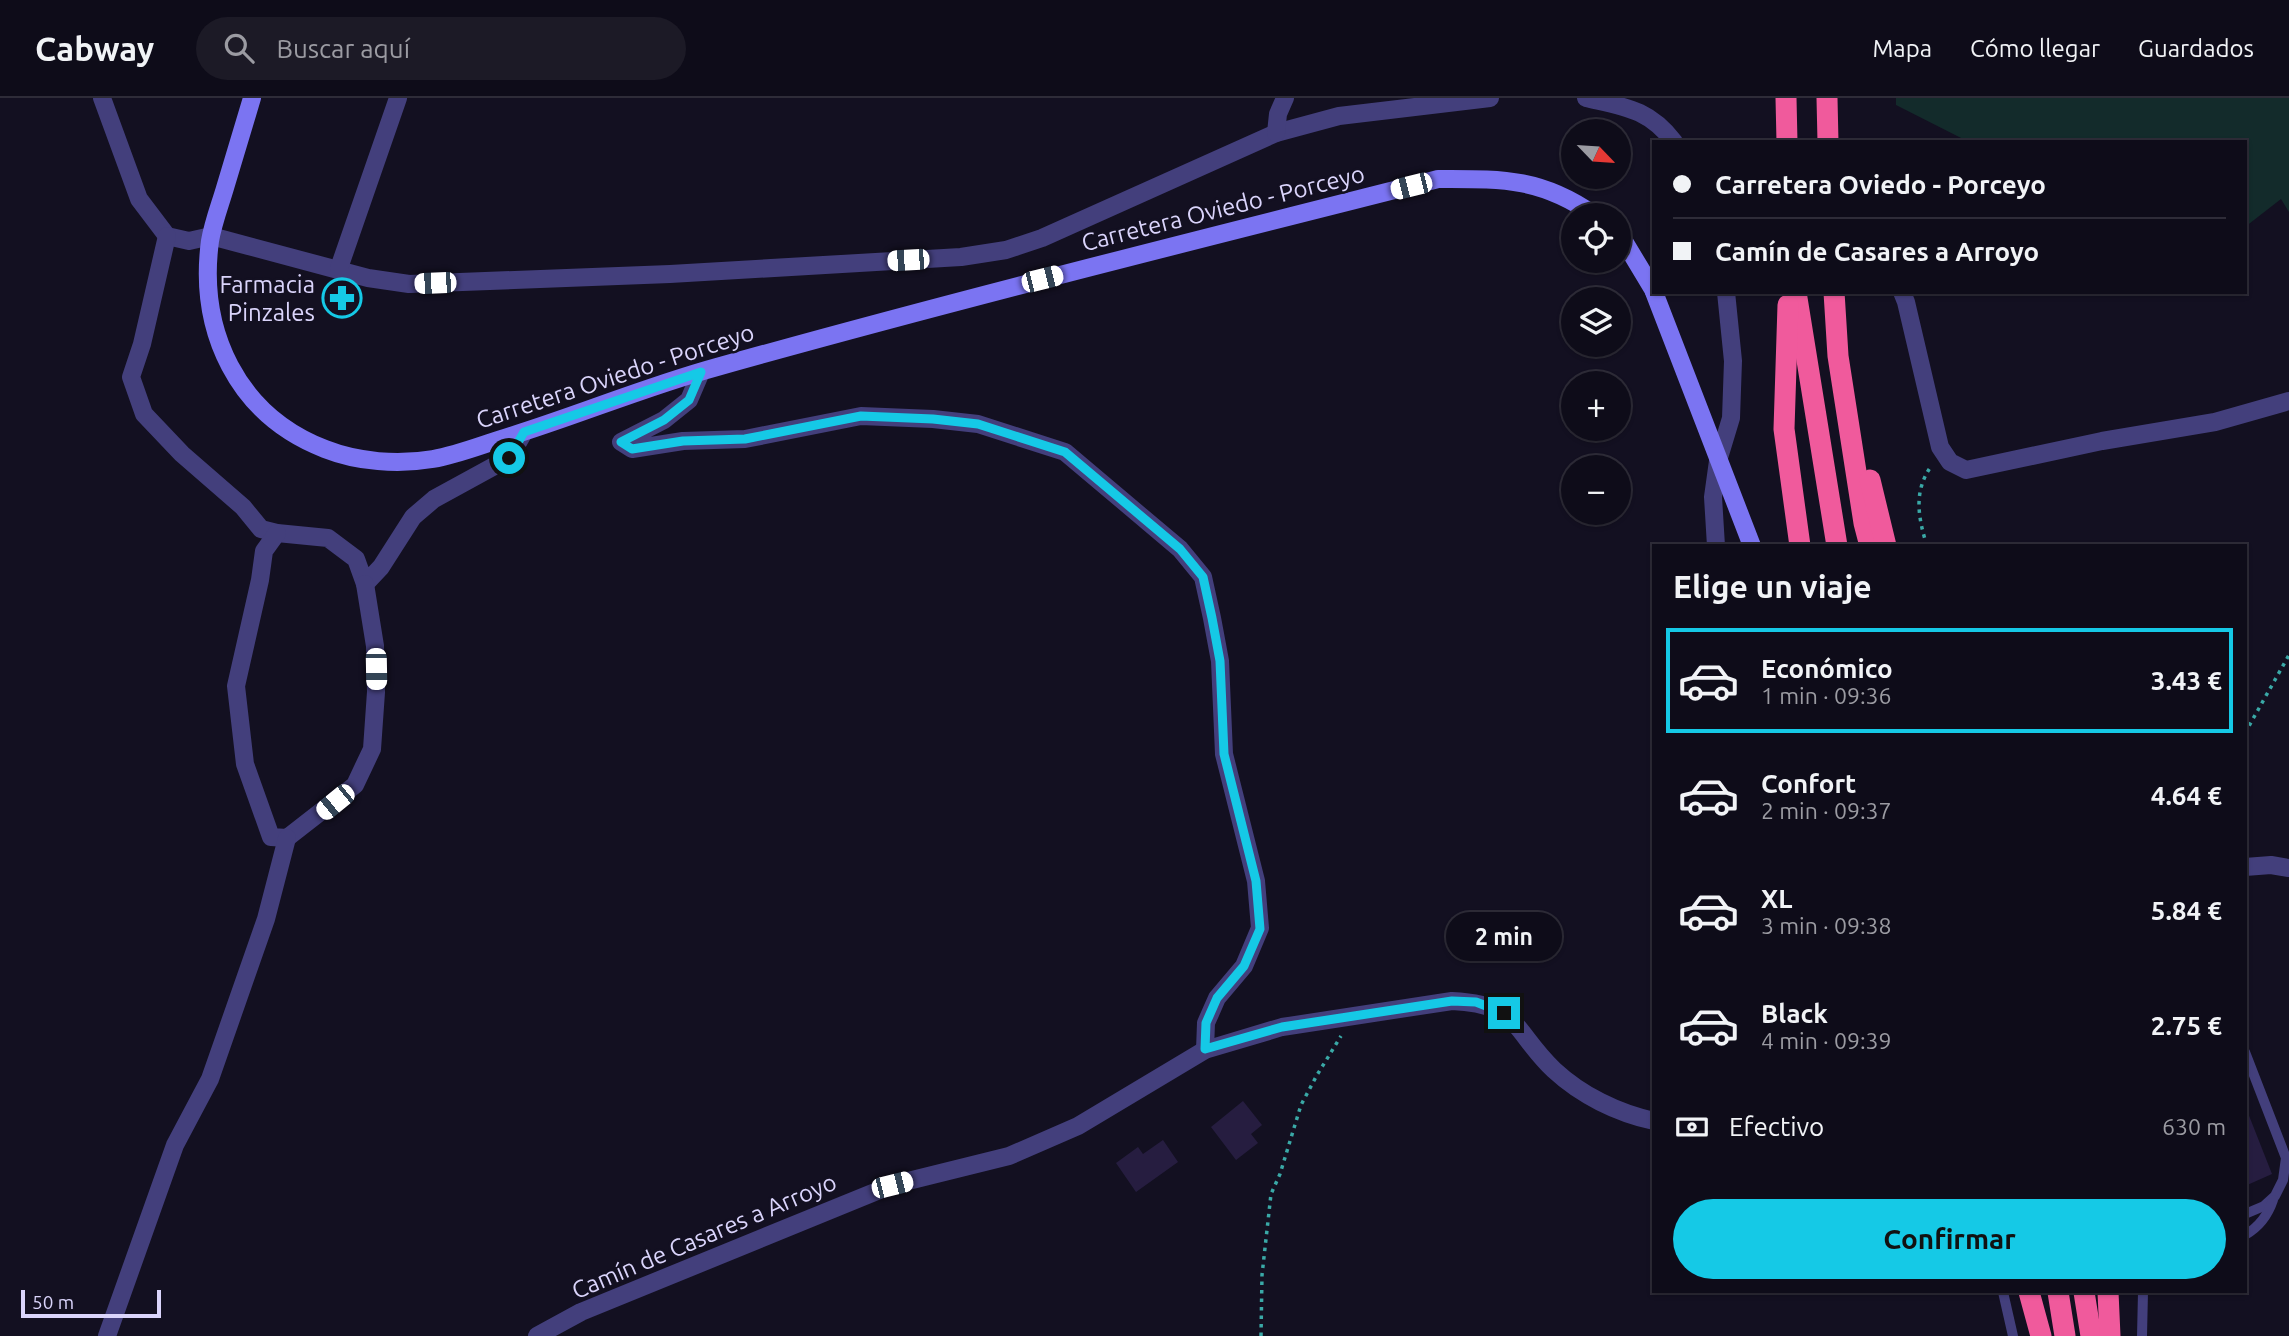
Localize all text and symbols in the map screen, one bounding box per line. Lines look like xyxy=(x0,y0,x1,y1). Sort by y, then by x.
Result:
search box xyxy=(196,17,686,80)
icon: search xyxy=(220,29,258,67)
text: Cabway xyxy=(35,30,154,67)
text: Buscar aquí xyxy=(276,34,410,63)
text: Mapa xyxy=(1872,35,1932,62)
text: Cómo llegar xyxy=(1970,35,2100,62)
text: Guardados xyxy=(2138,35,2254,62)
north arrow xyxy=(1561,119,1631,189)
map controls xyxy=(1561,119,1631,525)
street label: Carretera Oviedo - Porceyo xyxy=(1079,160,1367,256)
text: Carretera Oviedo - Porceyo xyxy=(1715,170,2046,199)
car xyxy=(1389,171,1434,201)
button: locate xyxy=(1561,203,1631,273)
text: Camín de Casares a Arroyo xyxy=(1715,237,2039,266)
car xyxy=(887,248,930,272)
car xyxy=(1020,264,1065,294)
place label: Farmacia Pinzales xyxy=(219,271,315,326)
car xyxy=(414,272,457,294)
pharmacy icon: Farmacia Pinzales xyxy=(321,277,363,319)
button: layers xyxy=(1561,287,1631,357)
street label: Carretera Oviedo - Porceyo xyxy=(473,318,757,434)
button: + xyxy=(1561,371,1631,441)
route start xyxy=(493,442,525,474)
button: − xyxy=(1561,455,1631,525)
text: Elige un viaje xyxy=(1673,568,1872,604)
car xyxy=(366,648,387,690)
icon: car xyxy=(1677,649,1740,712)
text: Económico xyxy=(1761,654,1893,683)
text: 3.43 € xyxy=(2151,666,2222,695)
text: 1 min · 09:36 xyxy=(1761,683,1892,708)
icon: car xyxy=(1677,764,1740,827)
text: Confort xyxy=(1761,769,1856,798)
car xyxy=(313,781,358,823)
text: 4.64 € xyxy=(2151,781,2222,810)
text: 2 min · 09:37 xyxy=(1761,798,1892,823)
icon: car xyxy=(1677,879,1740,942)
text: XL xyxy=(1761,884,1792,913)
text: 5.84 € xyxy=(2151,896,2222,925)
callout: 2 min xyxy=(1446,912,1562,960)
text: 3 min · 09:38 xyxy=(1761,913,1892,938)
text: 2 min xyxy=(1475,924,1533,949)
icon: car xyxy=(1677,994,1740,1057)
route end xyxy=(1488,997,1520,1029)
text: Black xyxy=(1761,999,1828,1028)
text: 2.75 € xyxy=(2151,1011,2222,1040)
text: 4 min · 09:39 xyxy=(1761,1028,1892,1053)
icon: cash xyxy=(1673,1108,1711,1146)
text: Efectivo xyxy=(1729,1112,1824,1141)
text: 630 m xyxy=(2162,1114,2226,1139)
street label: Camín de Casares a Arroyo xyxy=(568,1168,840,1304)
car xyxy=(870,1170,915,1200)
button: Confirmar xyxy=(1673,1199,2226,1279)
scale bar xyxy=(21,1287,161,1319)
text: 50 m xyxy=(32,1291,74,1313)

